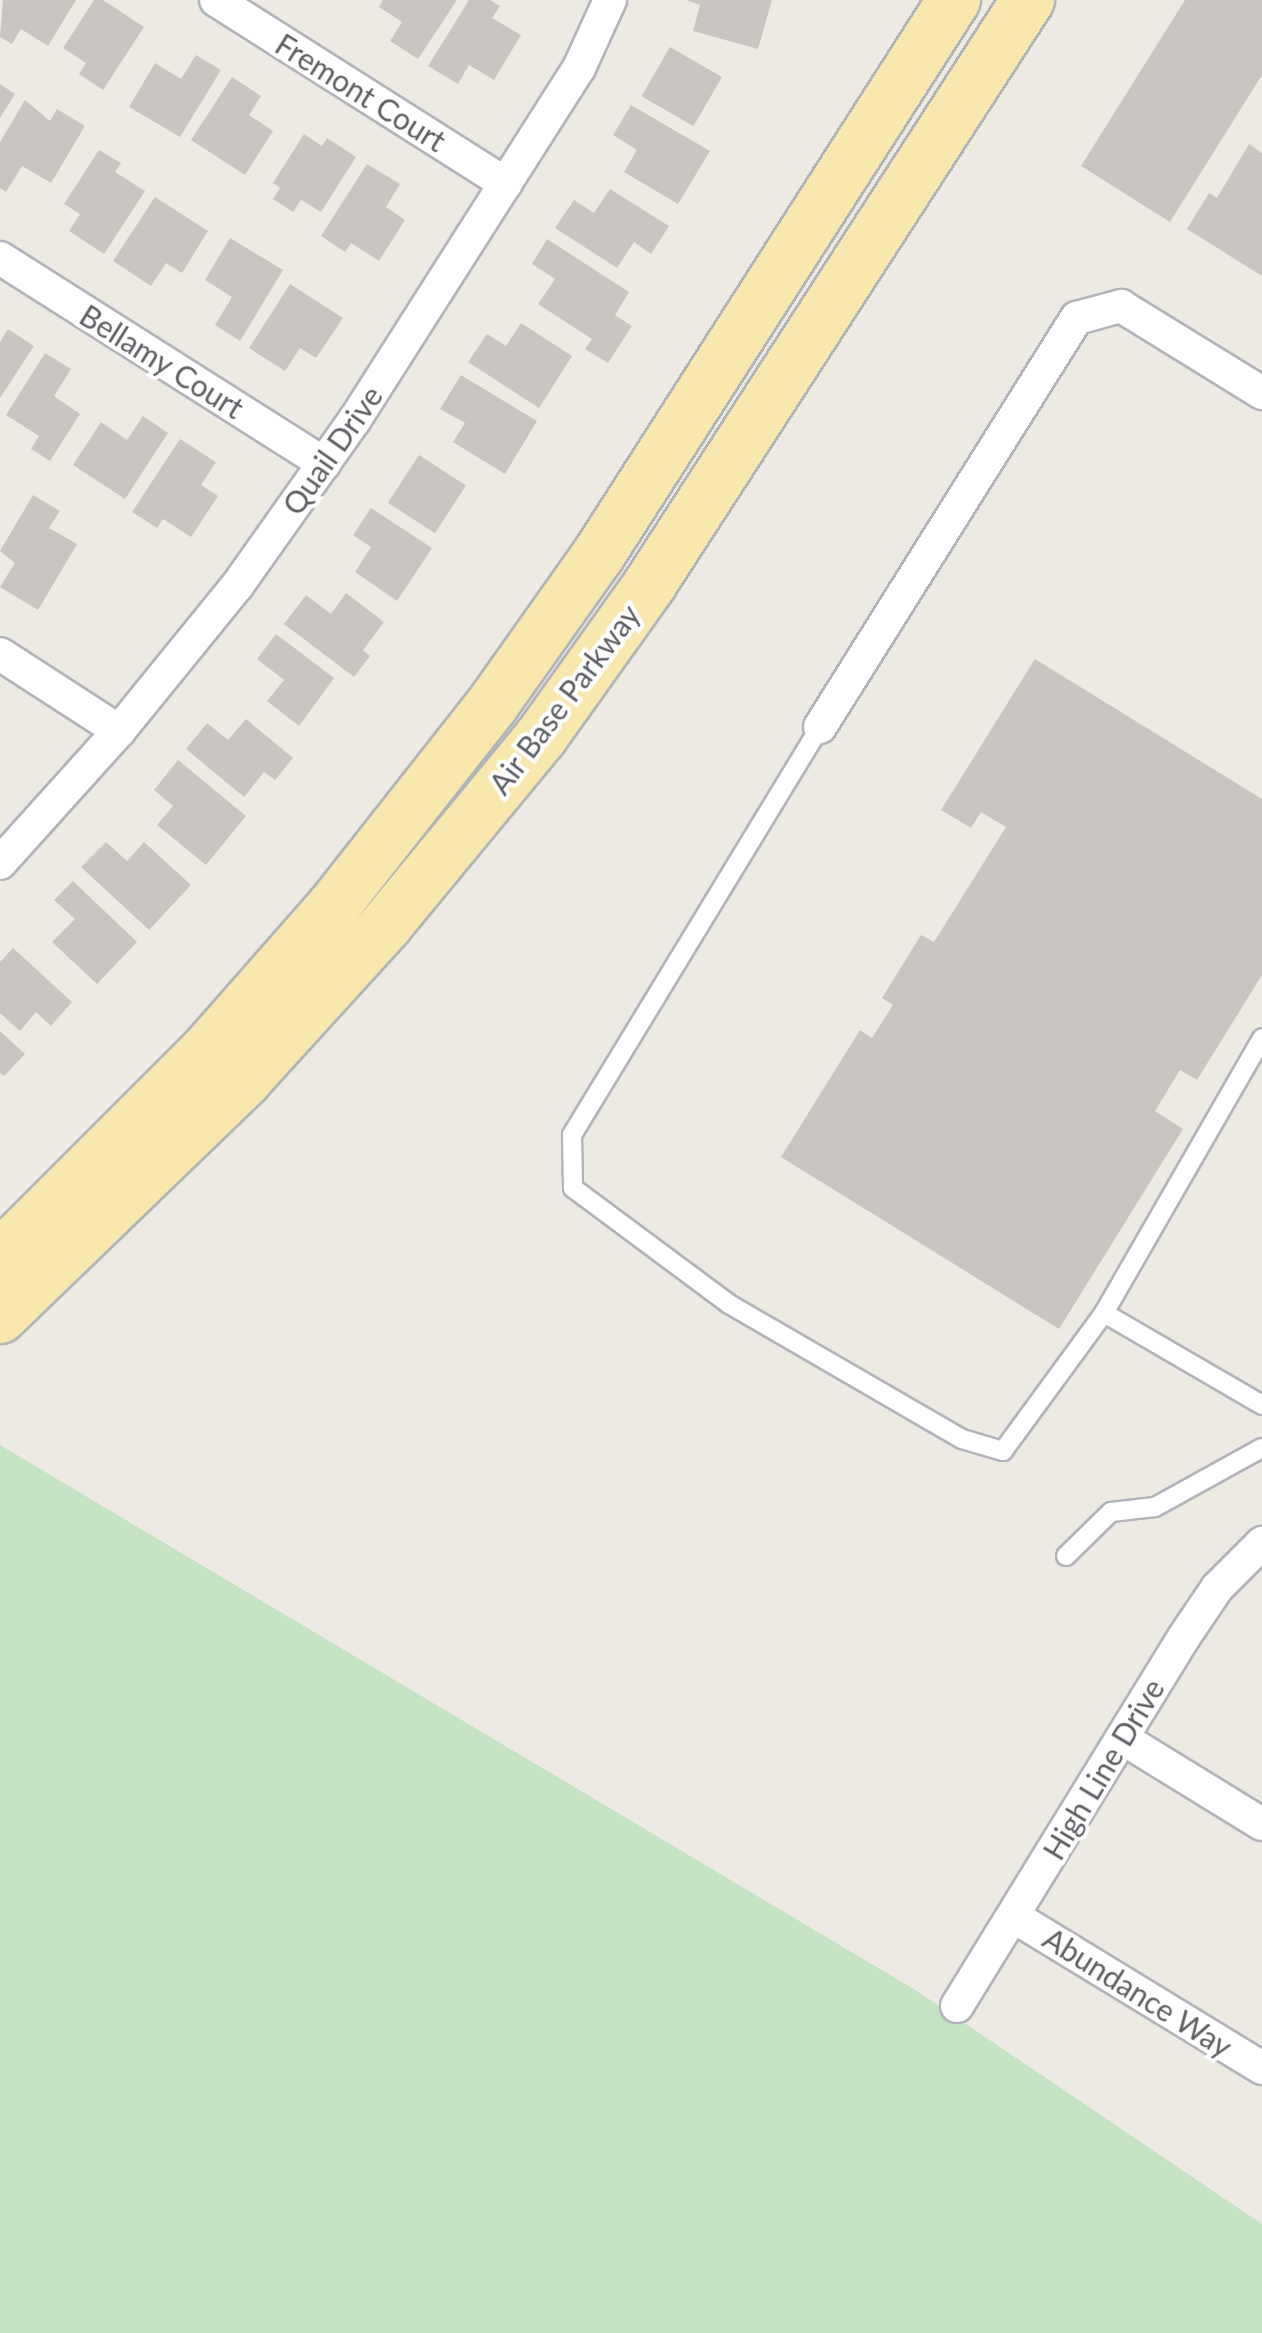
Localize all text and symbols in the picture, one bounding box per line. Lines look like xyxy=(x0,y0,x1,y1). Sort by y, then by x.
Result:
street label: Fremont Court xyxy=(269,25,453,159)
street label: Bellamy Court xyxy=(73,296,251,426)
street label: Quail Drive xyxy=(275,379,389,521)
street label: Air Base Parkway xyxy=(481,597,647,801)
street label: High Line Drive xyxy=(1035,1672,1171,1866)
street label: Abundance Way xyxy=(1037,1920,1239,2064)

